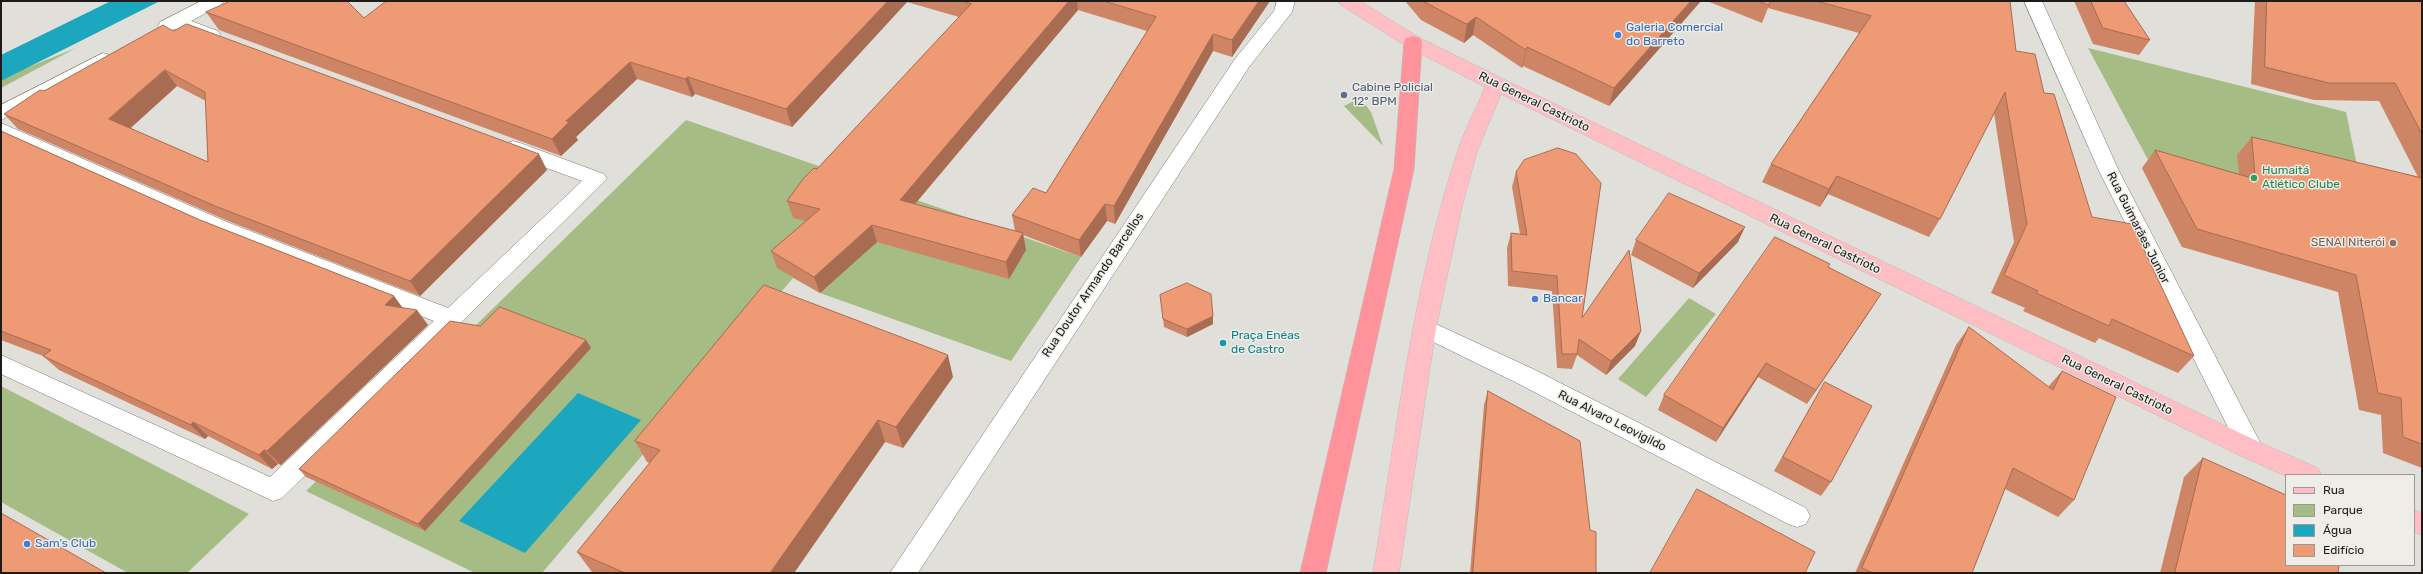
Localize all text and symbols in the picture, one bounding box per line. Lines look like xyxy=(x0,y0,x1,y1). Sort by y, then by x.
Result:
place label: Galeria Comercial do Barreto xyxy=(1626,21,1723,49)
marker: Galeria Comercial do Barreto xyxy=(1613,30,1623,40)
street label: Rua General Castrioto xyxy=(1476,69,1592,135)
place label: Cabine Policial 12º BPM xyxy=(1352,81,1433,109)
marker: Cabine Policial 12º BPM xyxy=(1339,90,1349,100)
place label: Humaitá Atlético Clube xyxy=(2262,164,2340,192)
street label: Rua Guimarães Junior xyxy=(2104,170,2172,286)
marker: Humaitá Atlético Clube xyxy=(2249,173,2259,183)
street label: Rua Doutor Armando Barcellos xyxy=(1039,210,1147,360)
street label: Rua General Castrioto xyxy=(1767,211,1883,277)
place label: SENAI Niterói xyxy=(2311,236,2385,250)
marker: SENAI Niterói xyxy=(2388,238,2398,248)
place label: Bancar xyxy=(1543,292,1583,306)
marker: Bancar xyxy=(1530,294,1540,304)
place label: Praça Enéas de Castro xyxy=(1231,329,1300,357)
marker: Praça Enéas de Castro xyxy=(1218,338,1228,348)
street label: Rua General Castrioto xyxy=(2059,352,2175,418)
street label: Rua Alvaro Leovigildo xyxy=(1556,387,1668,455)
legend xyxy=(2285,474,2415,566)
text: Rua xyxy=(2323,483,2345,497)
text: Parque xyxy=(2323,503,2363,517)
text: Água xyxy=(2323,523,2352,537)
place label: Sam's Club xyxy=(35,537,96,551)
marker: Sam's Club xyxy=(22,539,32,549)
text: Edifício xyxy=(2323,543,2364,557)

